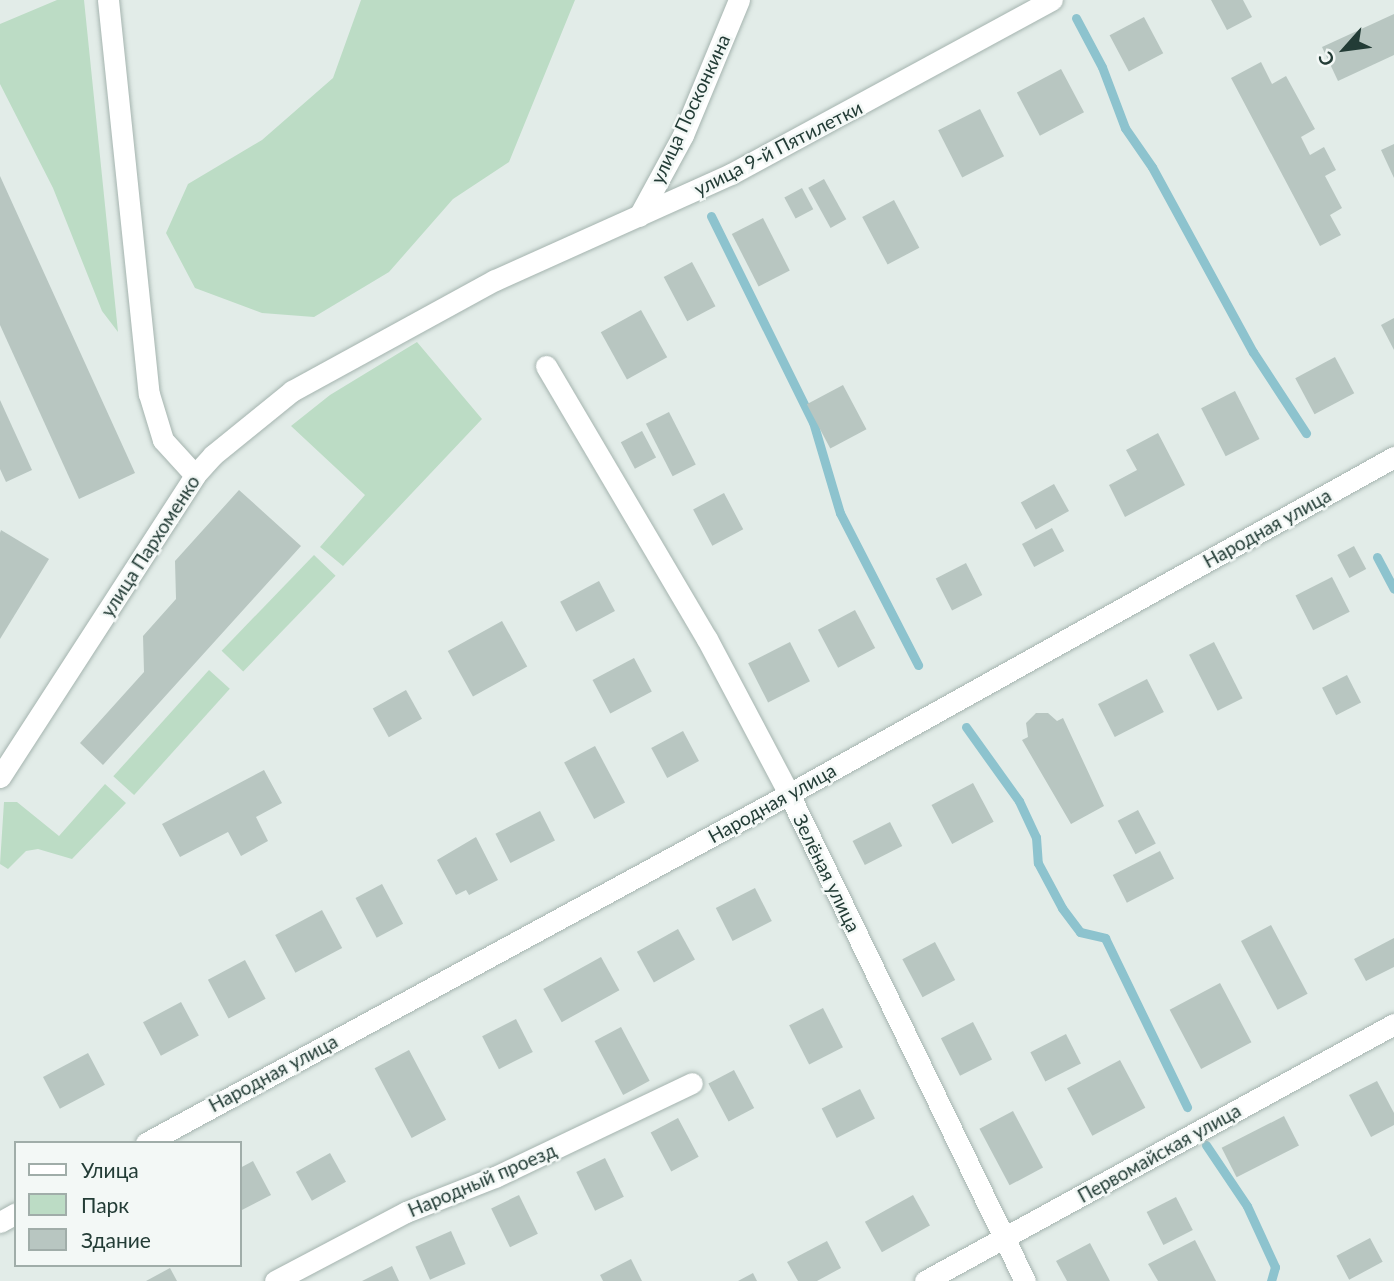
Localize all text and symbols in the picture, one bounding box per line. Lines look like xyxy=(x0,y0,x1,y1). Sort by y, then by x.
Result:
north arrow xyxy=(1310,14,1380,84)
street label: улица Посконкина xyxy=(645,31,735,187)
text: С xyxy=(1313,48,1339,70)
street label: улица 9-й Пятилетки xyxy=(690,96,866,200)
street label: улица Пархоменко xyxy=(96,471,204,621)
street label: Народная улица xyxy=(1199,483,1335,573)
street label: Народная улица xyxy=(704,758,840,848)
street label: Зелёная улица xyxy=(789,810,865,936)
street label: Народная улица xyxy=(205,1029,341,1117)
street label: Первомайская улица xyxy=(1074,1099,1244,1207)
street label: Народный проезд xyxy=(404,1138,560,1222)
legend xyxy=(14,1141,242,1267)
text: Улица xyxy=(81,1157,139,1182)
text: Парк xyxy=(81,1192,129,1217)
text: Здание xyxy=(81,1227,151,1252)

